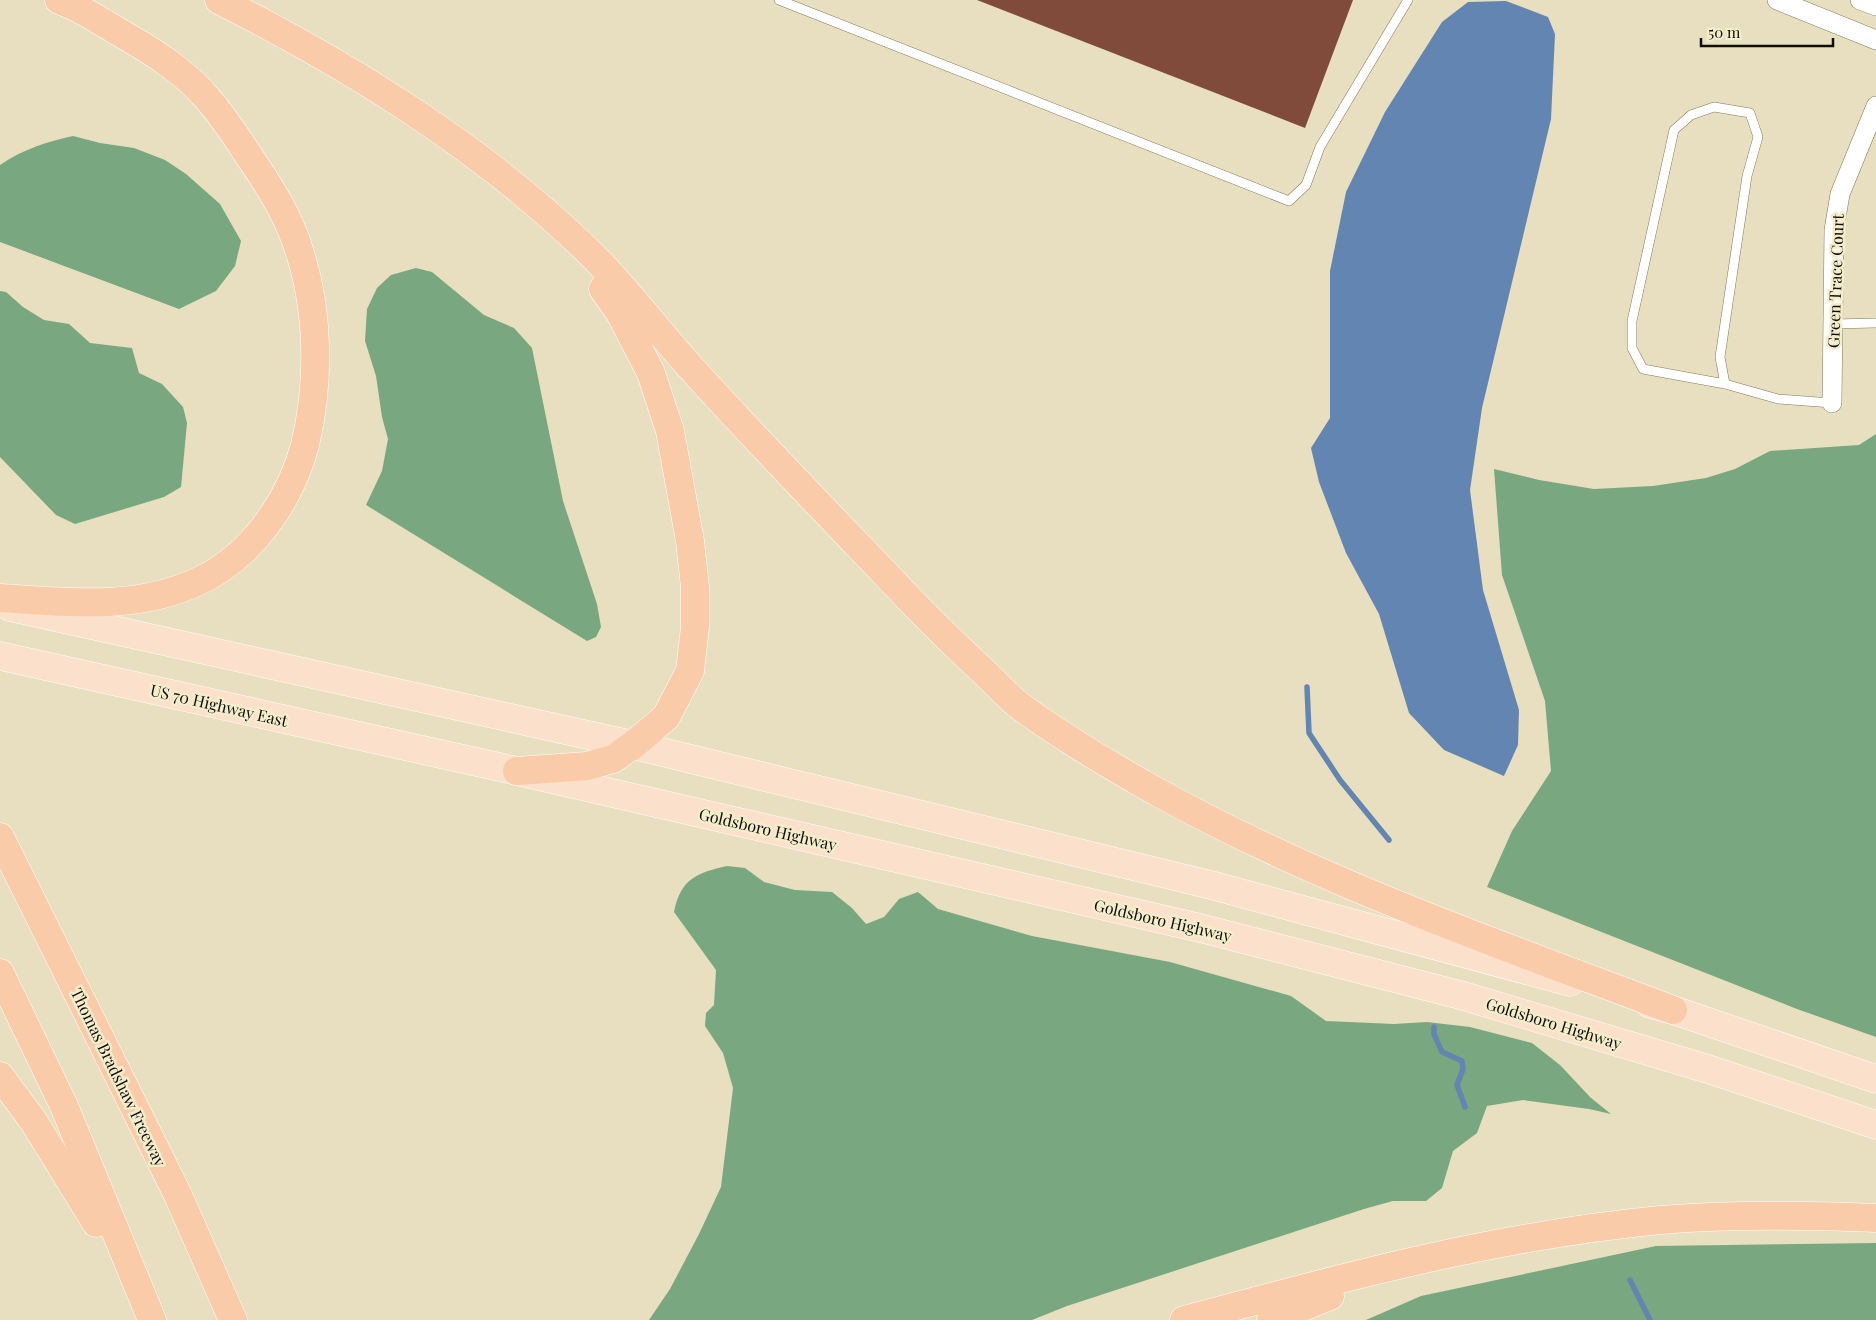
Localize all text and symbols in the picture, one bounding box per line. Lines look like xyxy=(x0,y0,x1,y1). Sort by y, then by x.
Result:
scale bar xyxy=(1701,15,1834,47)
text: 50 m xyxy=(1708,22,1741,42)
street label: Green Trace Court xyxy=(1822,213,1848,348)
street label: US 70 Highway East xyxy=(148,679,290,731)
street label: Goldsboro Highway xyxy=(697,803,839,855)
street label: Goldsboro Highway xyxy=(1092,894,1234,946)
street label: Thomas Bradshaw Freeway xyxy=(67,984,171,1170)
street label: Goldsboro Highway xyxy=(1484,992,1624,1054)

